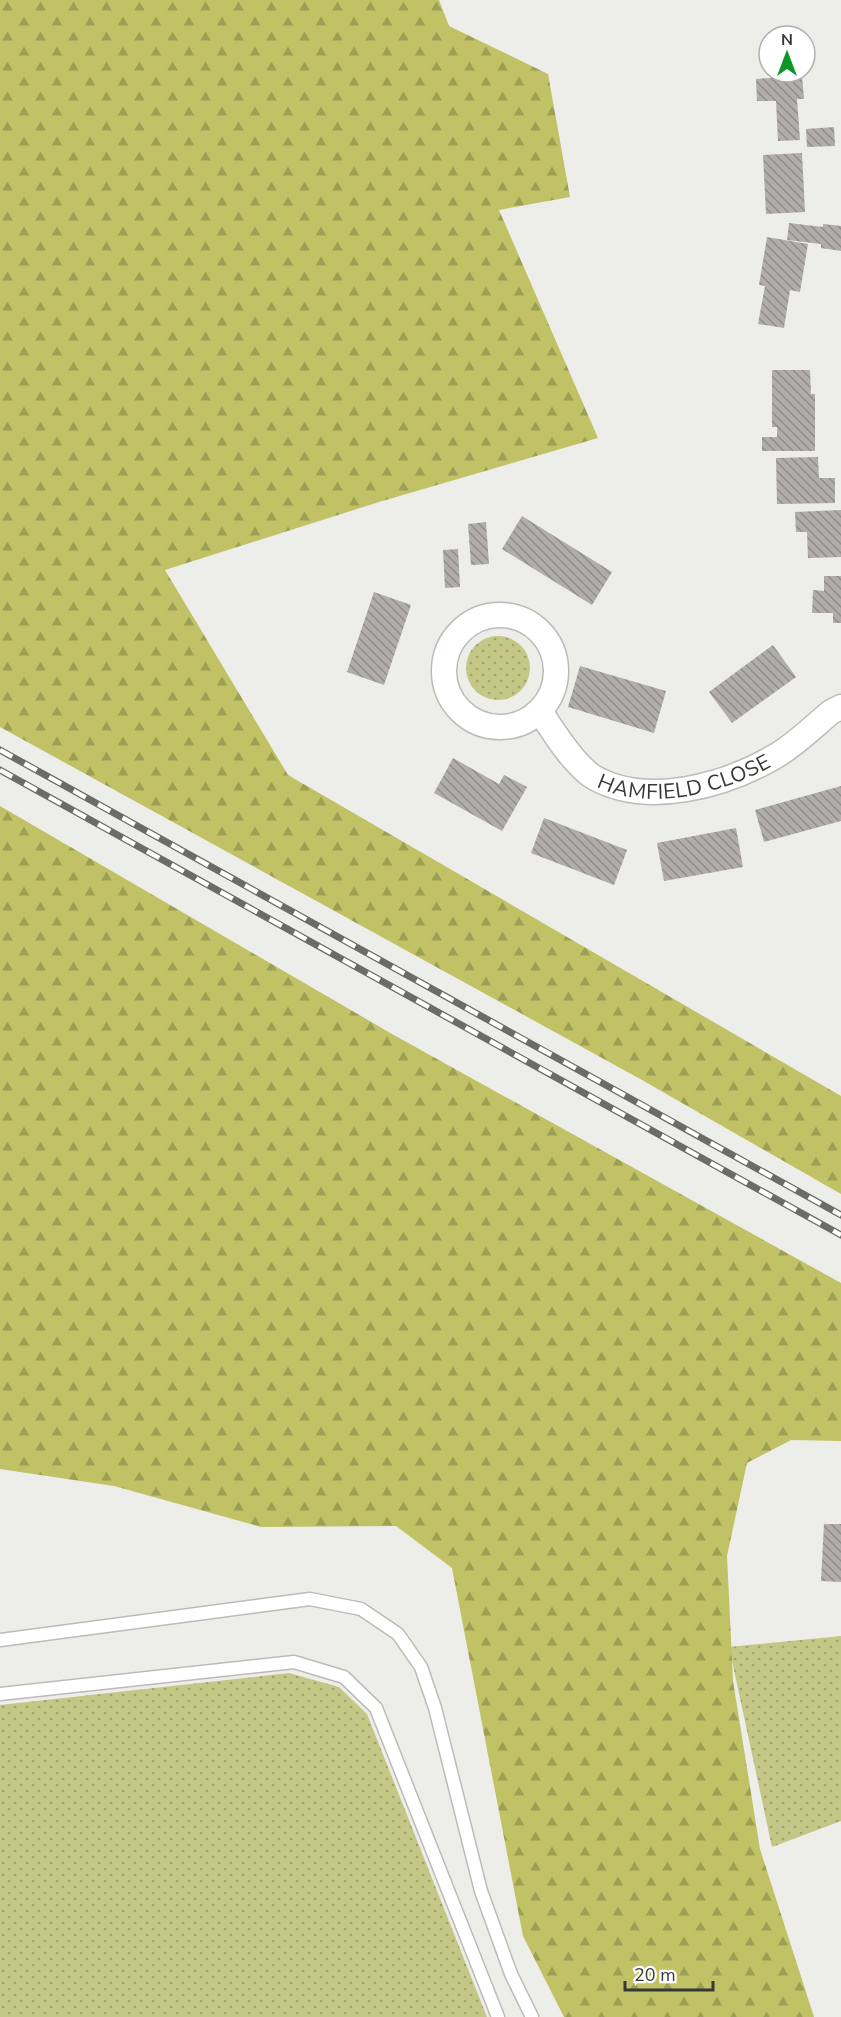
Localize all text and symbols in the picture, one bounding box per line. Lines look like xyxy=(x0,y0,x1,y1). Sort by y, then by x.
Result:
north arrow xyxy=(757,24,817,84)
text: N xyxy=(781,29,793,51)
street label: HAMFIELD CLOSE xyxy=(593,748,775,806)
scale bar xyxy=(625,1954,714,1992)
text: 20 m xyxy=(634,1963,676,1987)

